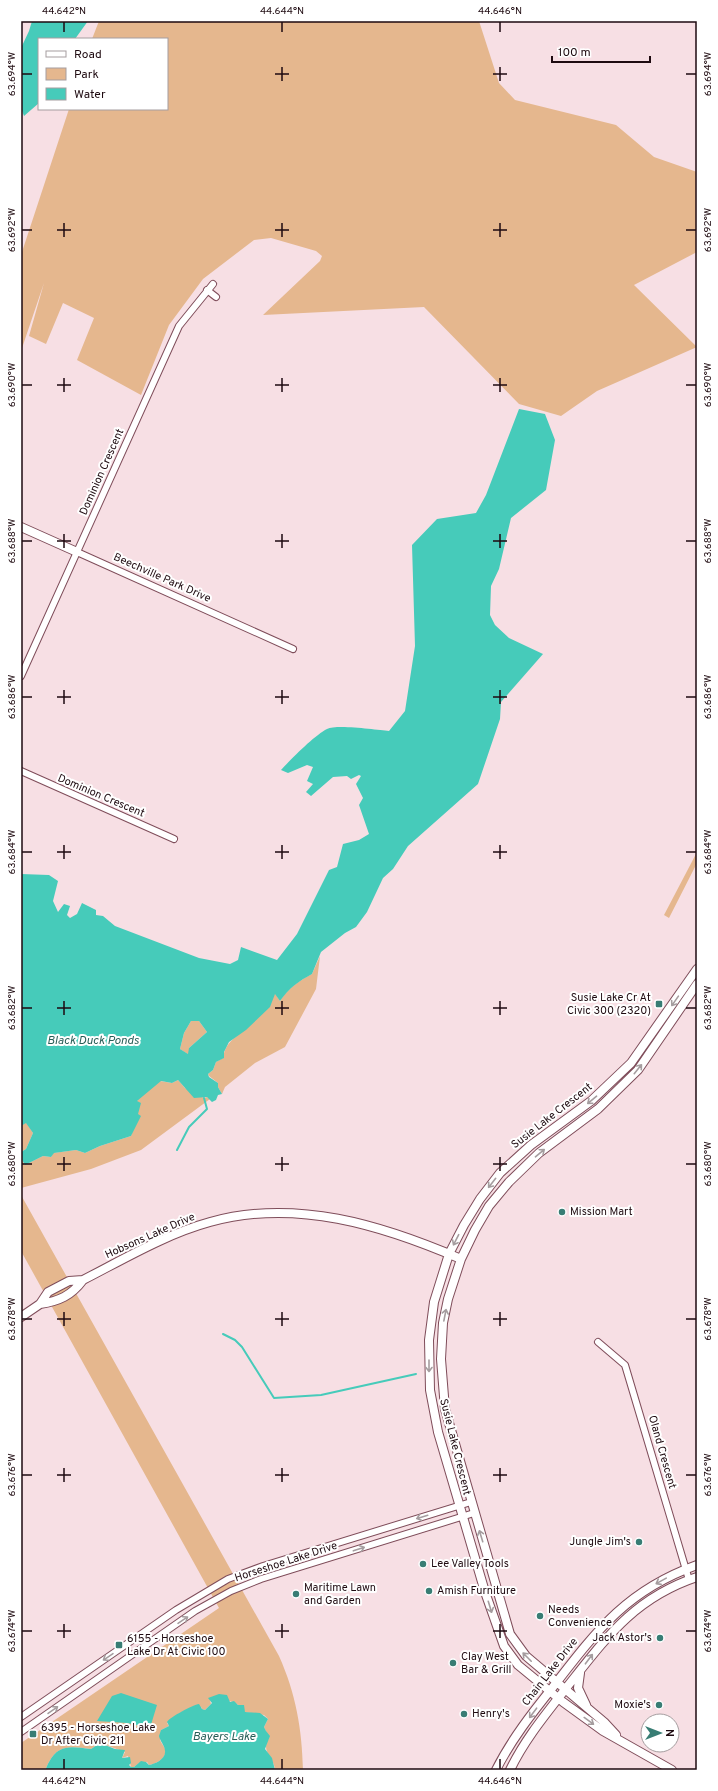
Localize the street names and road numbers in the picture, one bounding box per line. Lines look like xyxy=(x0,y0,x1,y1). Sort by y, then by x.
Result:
street label: Dominion Crescent xyxy=(77,427,127,517)
street label: Beechville Park Drive xyxy=(111,550,213,606)
street label: Dominion Crescent xyxy=(55,771,147,821)
street label: Susie Lake Crescent xyxy=(509,1080,595,1152)
street label: Hobsons Lake Drive xyxy=(103,1210,197,1262)
street label: Susie Lake Crescent xyxy=(436,1397,474,1497)
street label: Oland Crescent xyxy=(645,1414,679,1490)
street label: Horseshoe Lake Drive xyxy=(233,1539,339,1585)
street label: Chain Lake Drive xyxy=(519,1635,581,1709)

